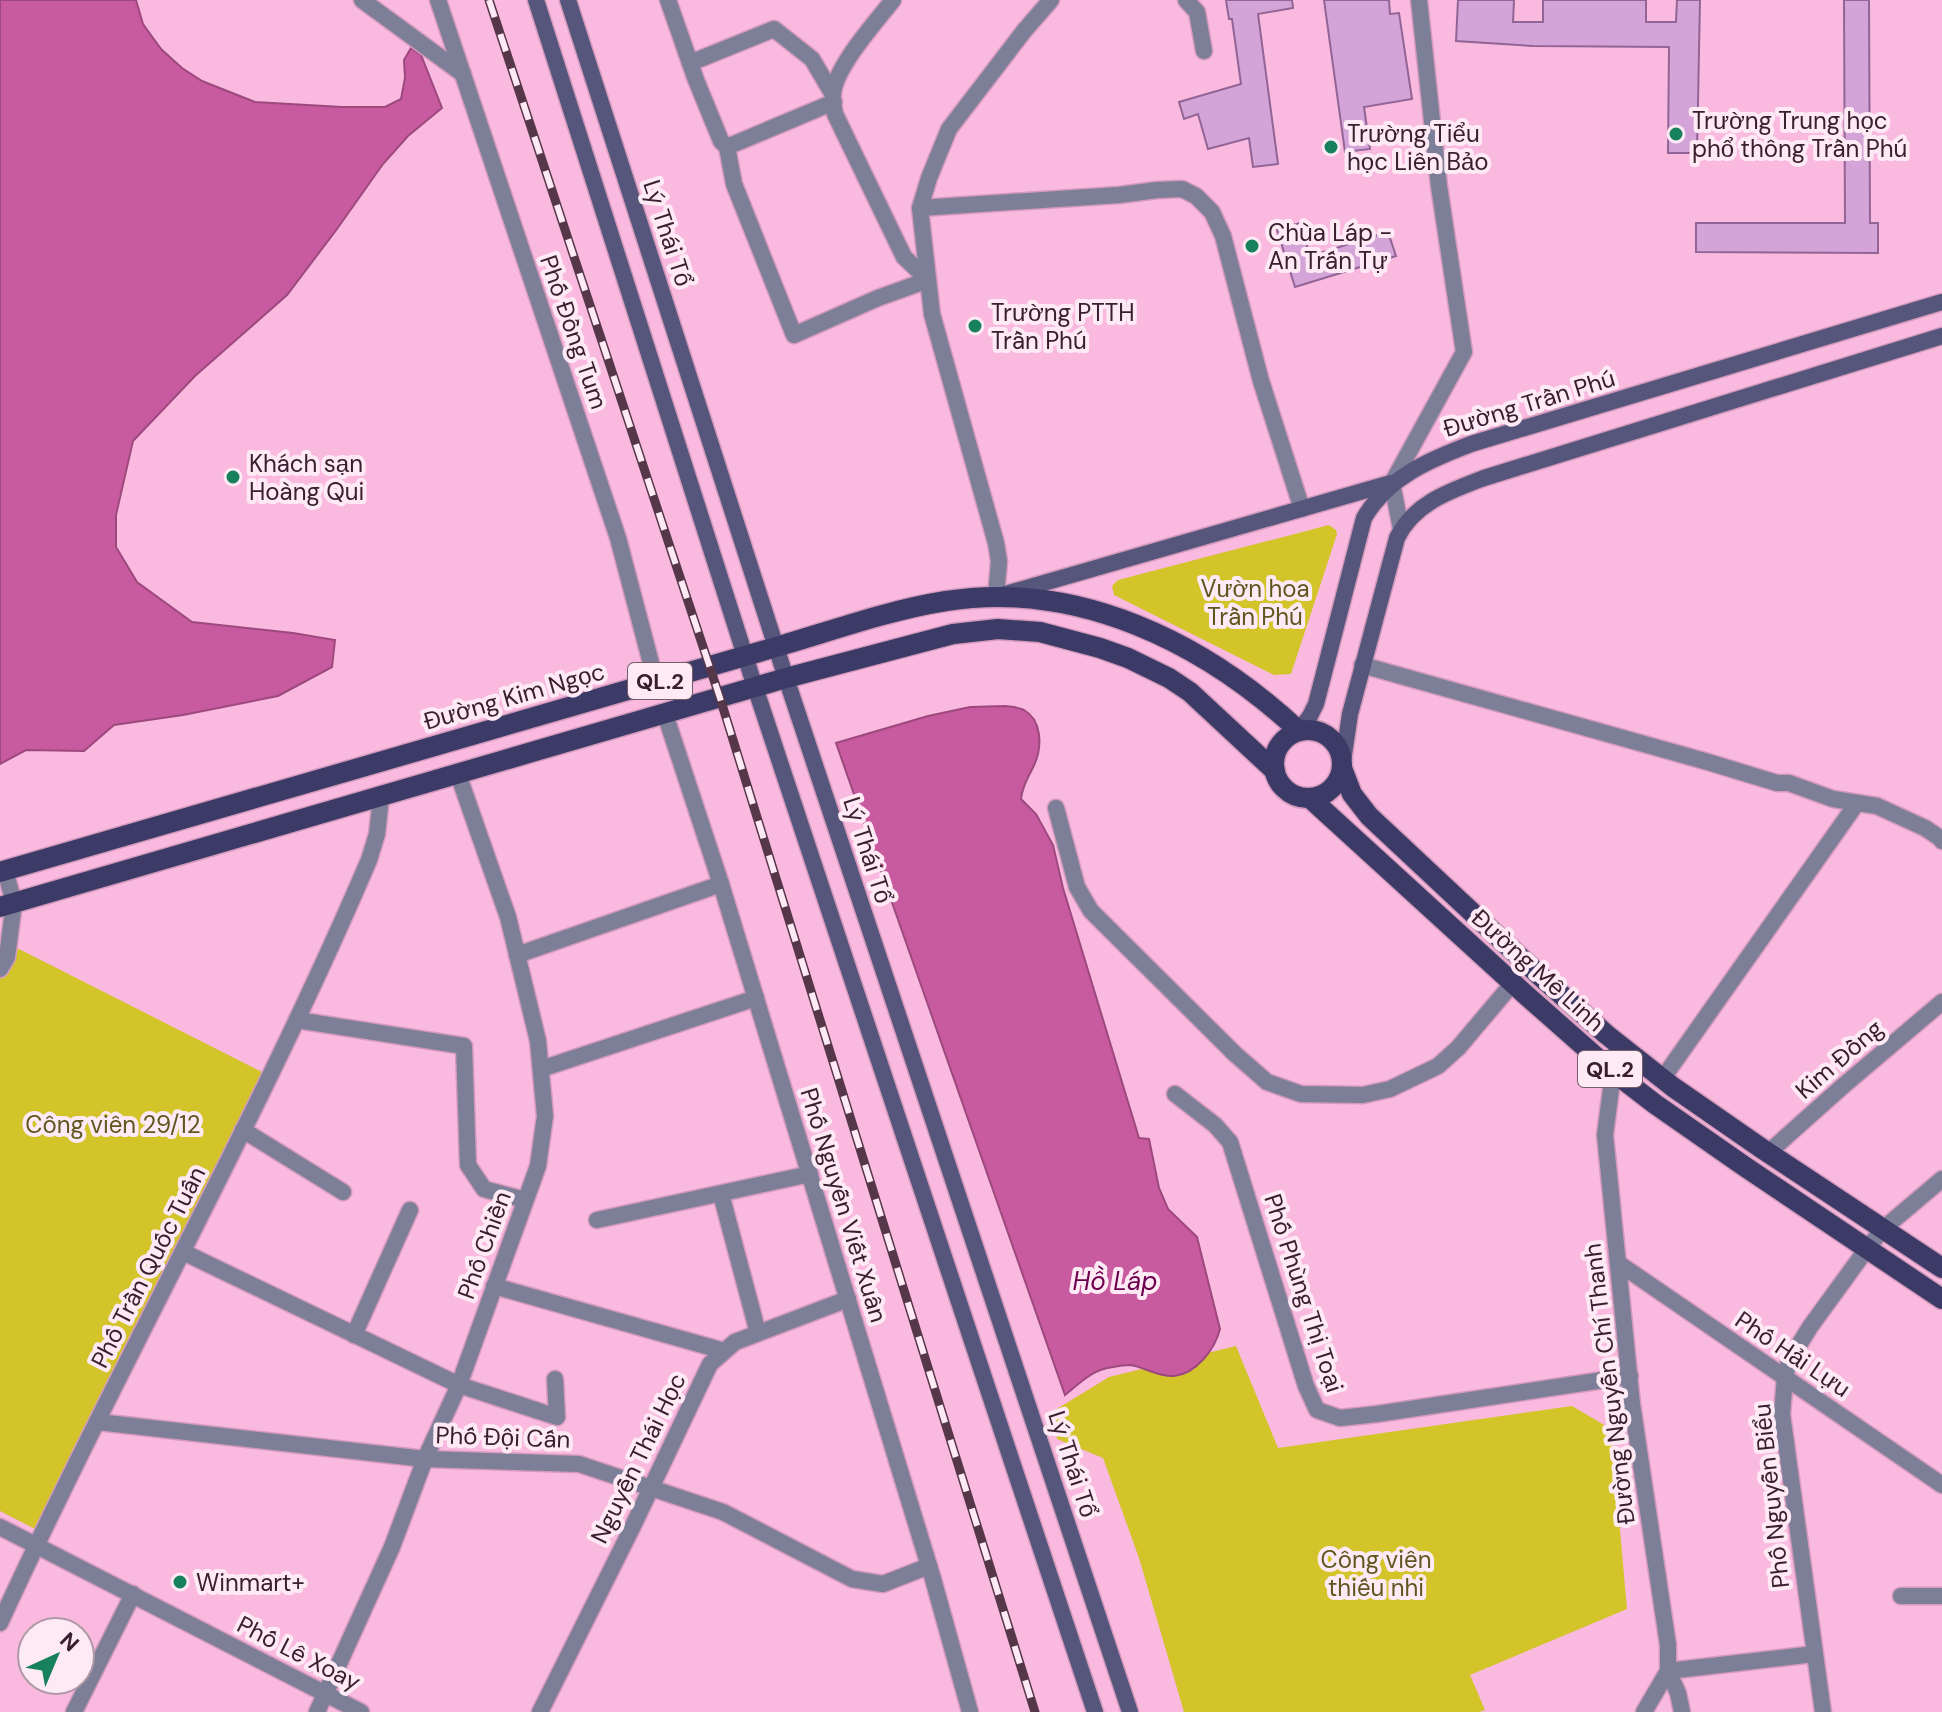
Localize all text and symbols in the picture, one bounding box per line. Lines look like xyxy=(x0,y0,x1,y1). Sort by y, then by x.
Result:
place label: Trường Trung học phổ thông Trần Phú xyxy=(1692,105,1907,164)
place label: Trường Tiểu học Liên Bảo xyxy=(1347,118,1489,177)
marker: Trường Trung học phổ thông Trần Phú xyxy=(1667,125,1685,143)
marker: Trường Tiểu học Liên Bảo xyxy=(1322,138,1340,156)
street label: Lý Thái Tổ xyxy=(636,176,700,290)
place label: Chùa Láp - An Trấn Tự xyxy=(1268,217,1392,276)
marker: Chùa Láp - An Trấn Tự xyxy=(1243,237,1261,255)
street label: Phố Đồng Tum xyxy=(533,251,615,413)
place label: Trường PTTH Trần Phú xyxy=(991,297,1135,356)
marker: Trường PTTH Trần Phú xyxy=(966,317,984,335)
street label: Đường Trần Phú xyxy=(1439,362,1619,444)
place label: Khách sạn Hoàng Qui xyxy=(249,448,364,507)
marker: Khách sạn Hoàng Qui xyxy=(224,468,242,486)
park label: Vườn hoa Trần Phú xyxy=(1200,573,1310,632)
street label: Đường Kim Ngọc xyxy=(420,655,608,737)
road number: QL.2 xyxy=(628,663,692,699)
street label: Lý Thái Tổ xyxy=(836,793,900,907)
street label: Đường Mê Linh xyxy=(1465,902,1611,1038)
street label: Kim Đồng xyxy=(1789,1013,1889,1105)
road number: QL.2 xyxy=(1578,1051,1642,1087)
street label: Phố Nguyễn Viết Xuân xyxy=(794,1084,894,1326)
park label: Công viên 29/12 xyxy=(25,1109,201,1140)
street label: Phố Trần Quốc Tuấn xyxy=(84,1161,212,1373)
street label: Phố Chiền xyxy=(450,1187,518,1303)
street label: Phố Phùng Thị Toại xyxy=(1257,1190,1351,1396)
street label: Đường Nguyễn Chí Thanh xyxy=(1576,1242,1642,1526)
water label: Hồ Láp xyxy=(1073,1264,1157,1298)
street label: Phố Hải Lựu xyxy=(1729,1304,1857,1404)
street label: Nguyễn Thái Học xyxy=(583,1368,693,1548)
street label: Phố Nguyễn Biểu xyxy=(1746,1402,1796,1590)
street label: Lý Thái Tổ xyxy=(1041,1407,1105,1521)
street label: Phố Đội Cấn xyxy=(435,1419,571,1455)
park label: Công viên thiếu nhi xyxy=(1321,1544,1431,1603)
place label: Winmart+ xyxy=(196,1567,305,1598)
marker: Winmart+ xyxy=(171,1573,189,1591)
street label: Phố Lê Xoay xyxy=(232,1609,366,1697)
north arrow xyxy=(16,1616,96,1696)
text: N xyxy=(54,1626,85,1658)

